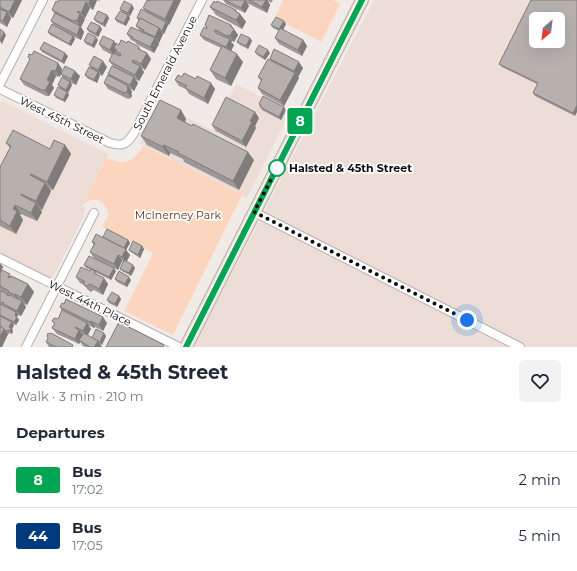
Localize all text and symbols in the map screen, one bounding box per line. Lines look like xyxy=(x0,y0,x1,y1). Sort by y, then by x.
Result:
north arrow xyxy=(529,12,565,48)
map controls xyxy=(529,12,565,48)
street label: South Emerald Avenue xyxy=(130,13,200,133)
street label: West 45th Street xyxy=(17,93,107,147)
line badge: 8 xyxy=(287,108,313,134)
text: 8 xyxy=(295,112,305,130)
marker: Halsted & 45th Street xyxy=(268,159,286,177)
place label: Halsted & 45th Street xyxy=(289,161,412,175)
park label: McInerney Park xyxy=(135,208,222,222)
street label: West 44th Place xyxy=(46,277,134,329)
your location xyxy=(457,310,477,330)
button: heart xyxy=(519,360,561,402)
text: Halsted & 45th Street xyxy=(16,361,228,384)
text: Walk · 3 min · 210 m xyxy=(16,388,144,404)
text: Departures xyxy=(16,423,105,442)
text: Bus xyxy=(72,462,102,481)
text: 2 min xyxy=(518,470,561,489)
text: 8 xyxy=(33,471,43,489)
text: 17:02 xyxy=(72,481,103,497)
text: Bus xyxy=(72,518,102,537)
text: 5 min xyxy=(518,526,561,545)
text: 44 xyxy=(28,527,48,545)
text: 17:05 xyxy=(72,537,103,553)

